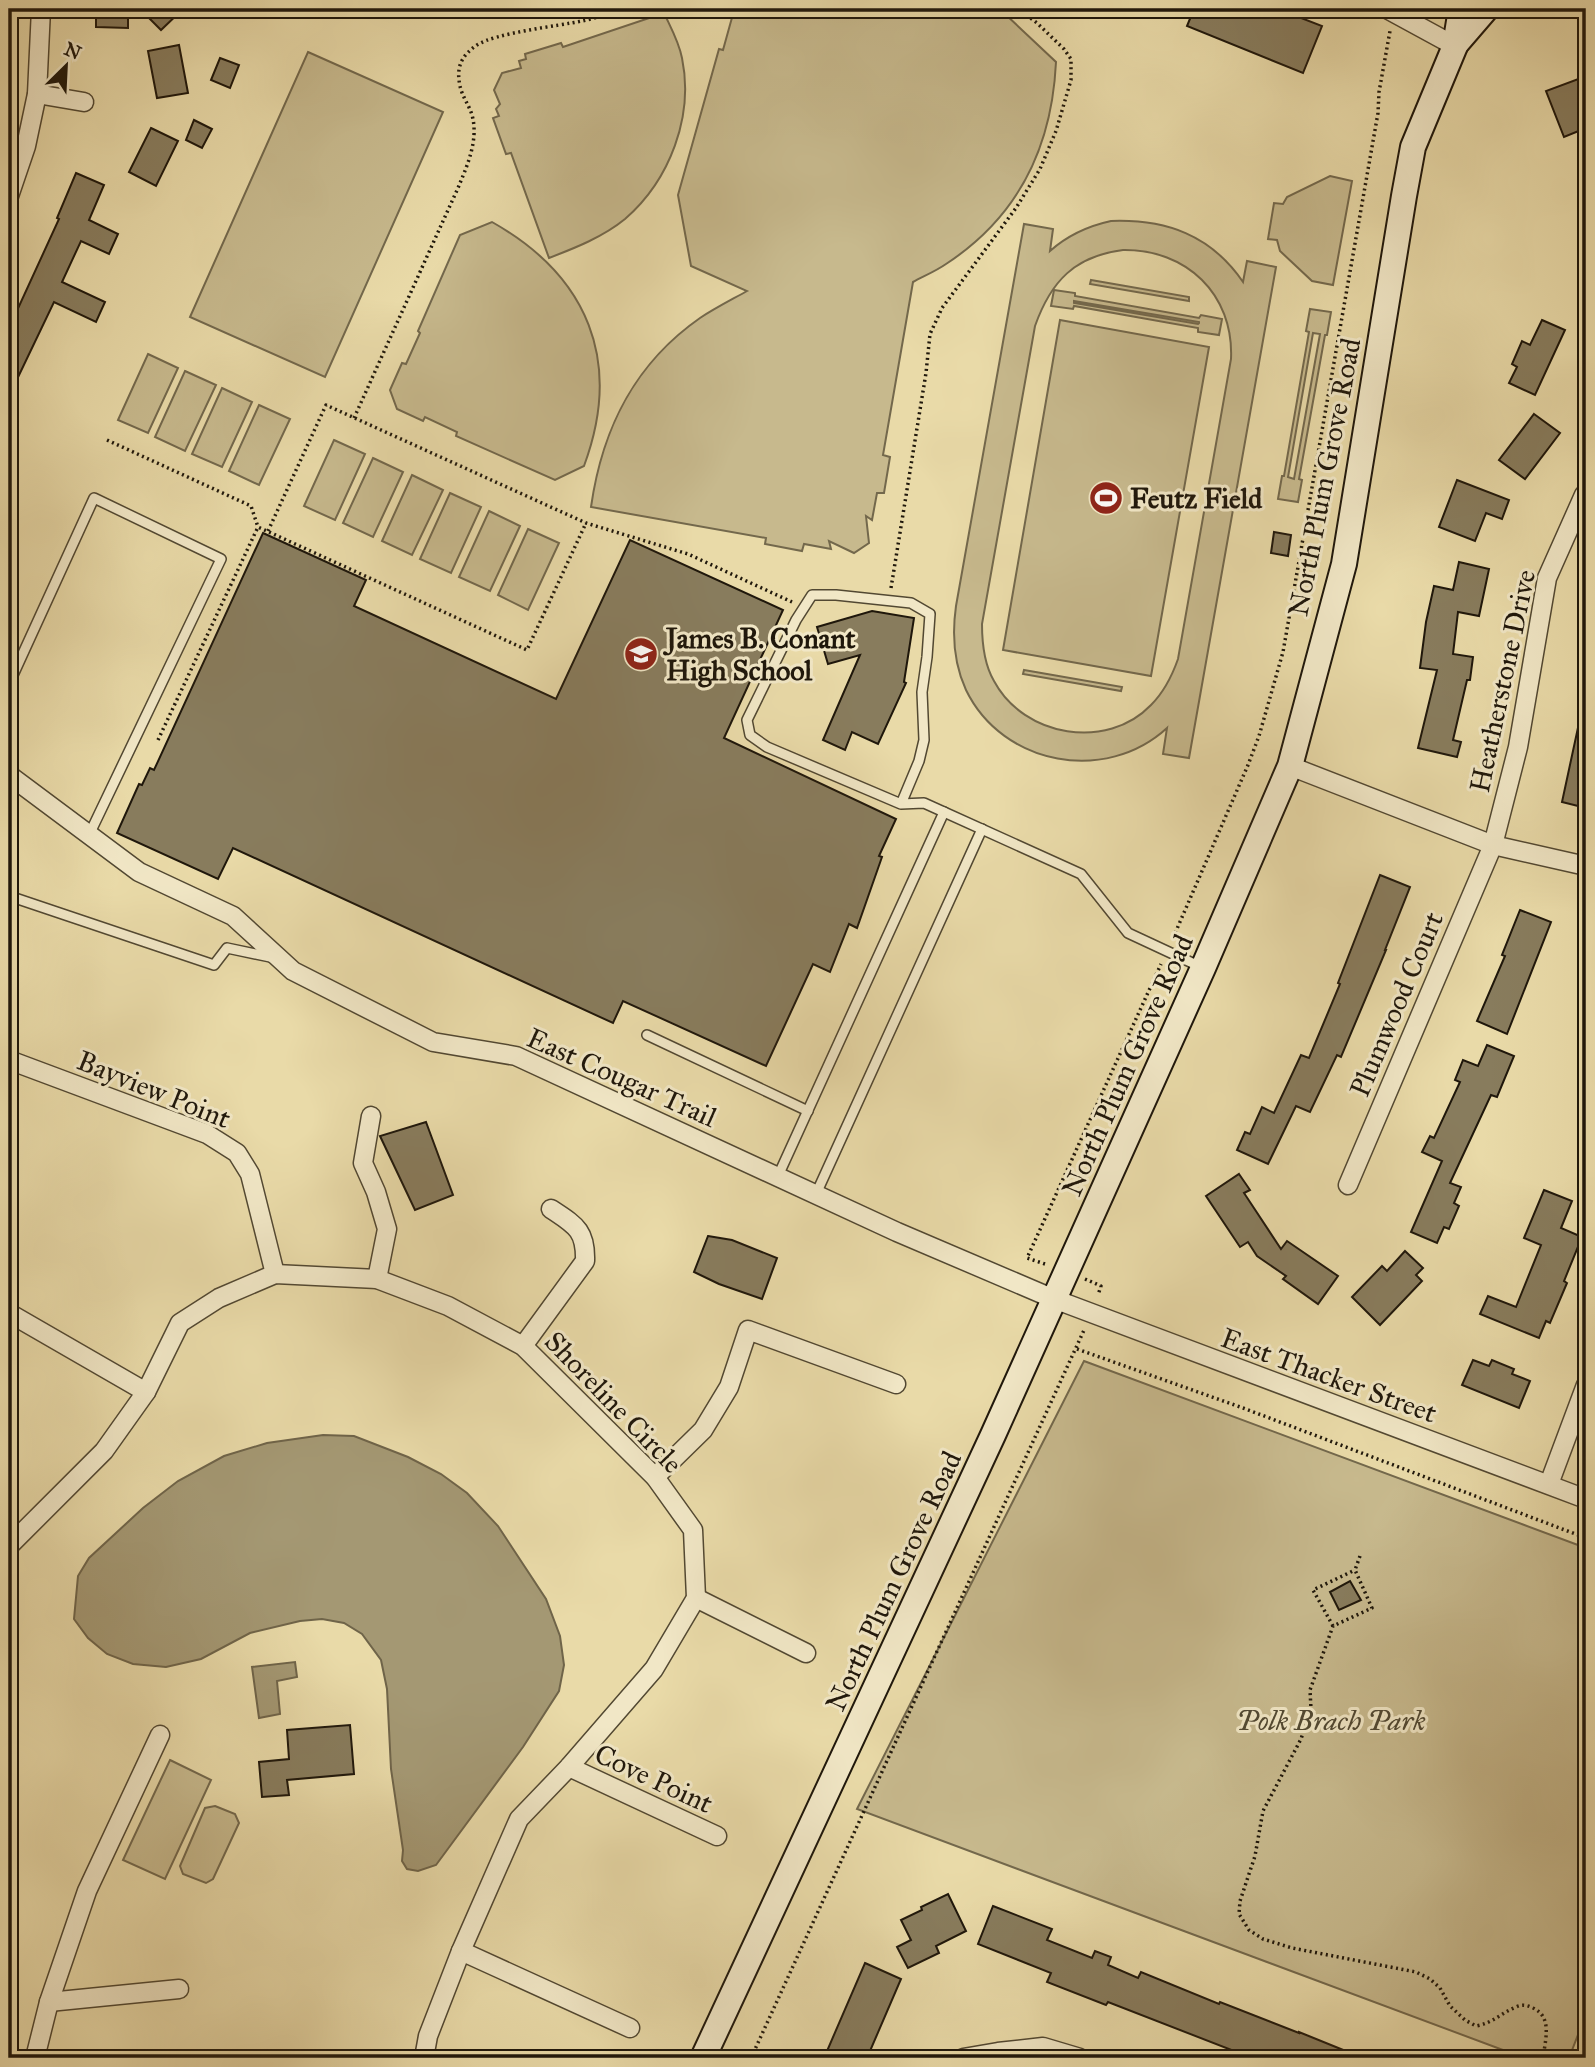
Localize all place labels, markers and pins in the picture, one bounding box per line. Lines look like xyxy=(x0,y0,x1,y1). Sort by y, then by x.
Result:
sports icon: Feutz Field xyxy=(1087,479,1125,517)
place label: Feutz Field xyxy=(1130,481,1263,516)
place label: James B. Conant High School xyxy=(662,621,855,688)
school or university icon: James B. Conant High School xyxy=(622,635,660,673)

